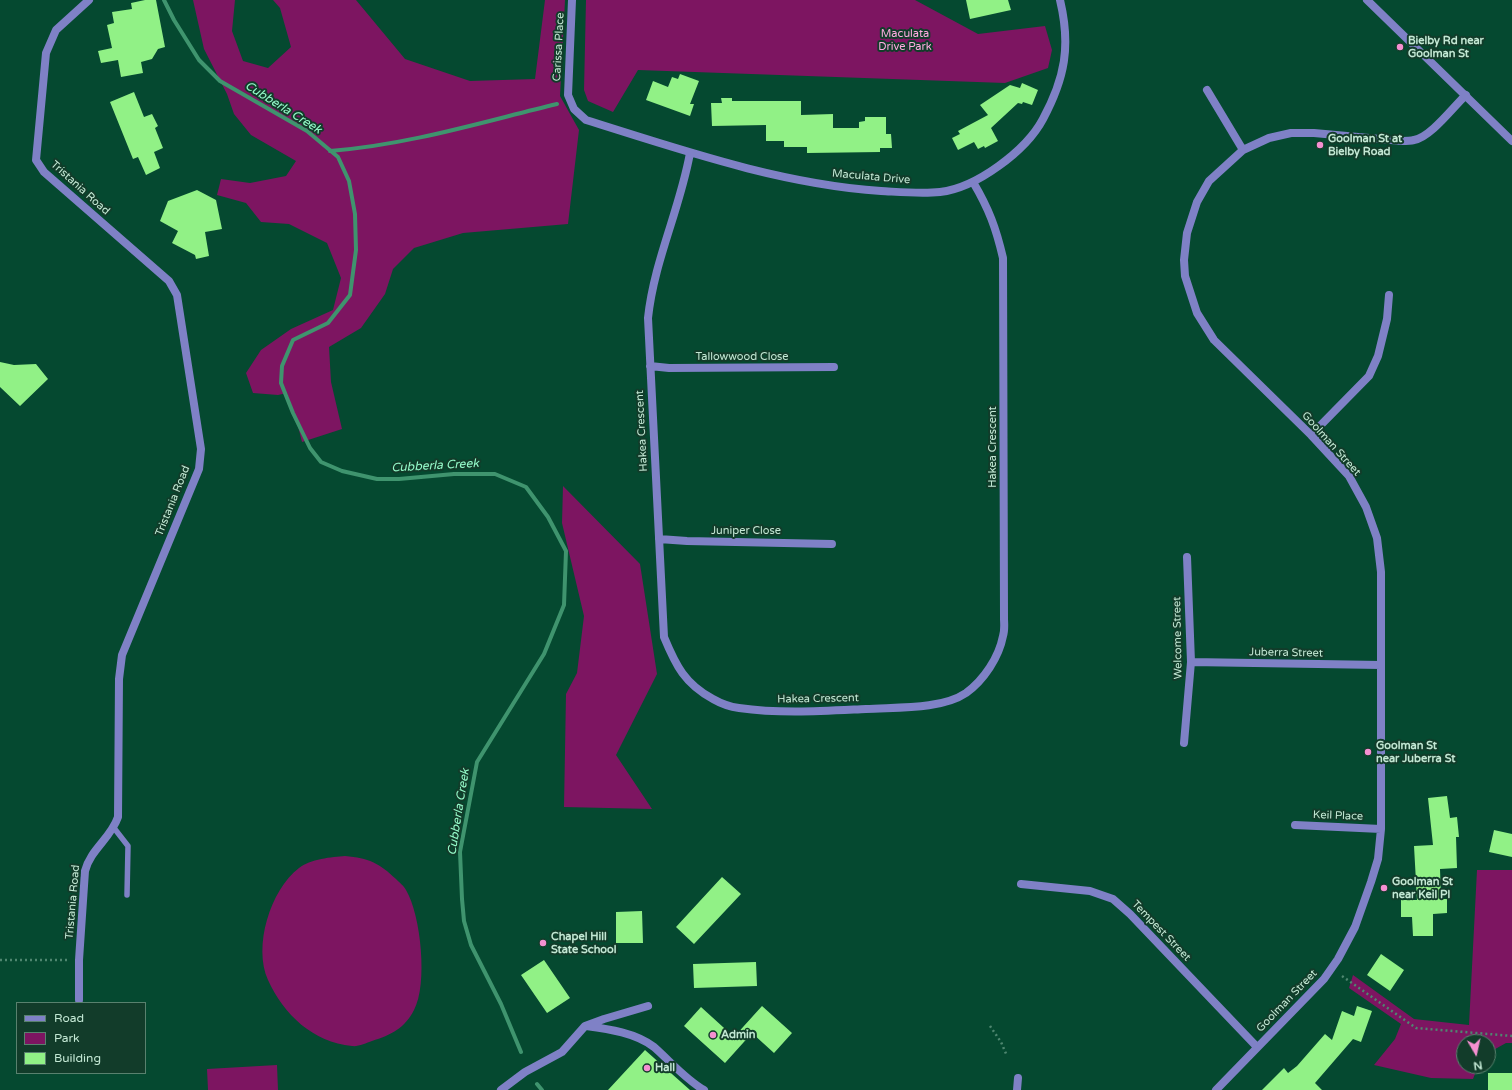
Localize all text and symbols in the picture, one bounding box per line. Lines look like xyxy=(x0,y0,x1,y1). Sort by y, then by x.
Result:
street label: Carissa Place xyxy=(551,12,567,82)
park label: Maculata Drive Park xyxy=(878,27,932,53)
place label: Bielby Rd near Goolman St xyxy=(1408,34,1484,60)
marker: Bielby Rd near Goolman St xyxy=(1395,42,1405,52)
water label: Cubberla Creek xyxy=(242,79,324,137)
place label: Goolman St at Bielby Road xyxy=(1328,132,1402,158)
marker: Goolman St at Bielby Road xyxy=(1315,140,1325,150)
street label: Tristania Road xyxy=(48,158,112,218)
street label: Maculata Drive xyxy=(831,167,911,187)
street label: Tallowwood Close xyxy=(695,350,789,364)
street label: Hakea Crescent xyxy=(633,390,651,472)
street label: Hakea Crescent xyxy=(986,406,1000,488)
street label: Goolman Street xyxy=(1299,409,1363,479)
water label: Cubberla Creek xyxy=(391,457,479,475)
street label: Tristania Road xyxy=(153,464,193,538)
street label: Juniper Close xyxy=(711,524,781,538)
street label: Welcome Street xyxy=(1171,597,1185,679)
street label: Juberra Street xyxy=(1249,646,1323,660)
street label: Hakea Crescent xyxy=(777,692,859,706)
place label: Goolman St near Juberra St xyxy=(1376,739,1455,765)
marker: Goolman St near Juberra St xyxy=(1363,747,1373,757)
water label: Cubberla Creek xyxy=(445,768,473,856)
street label: Keil Place xyxy=(1313,809,1363,823)
street label: Tristania Road xyxy=(63,864,83,940)
place label: Goolman St near Keil Pl xyxy=(1392,875,1453,901)
marker: Goolman St near Keil Pl xyxy=(1379,883,1389,893)
street label: Tempest Street xyxy=(1129,898,1193,964)
place label: Chapel Hill State School xyxy=(551,930,616,956)
marker: Chapel Hill State School xyxy=(538,938,548,948)
street label: Goolman Street xyxy=(1254,967,1320,1035)
legend xyxy=(16,1002,146,1074)
text: Road xyxy=(54,1011,84,1025)
place label: Admin xyxy=(721,1028,756,1042)
marker: Admin xyxy=(708,1030,718,1040)
text: Park xyxy=(54,1031,80,1045)
north arrow xyxy=(1456,1034,1496,1074)
text: Building xyxy=(54,1051,101,1065)
text: N xyxy=(1472,1058,1483,1072)
place label: Hall xyxy=(655,1061,675,1075)
marker: Hall xyxy=(642,1063,652,1073)

